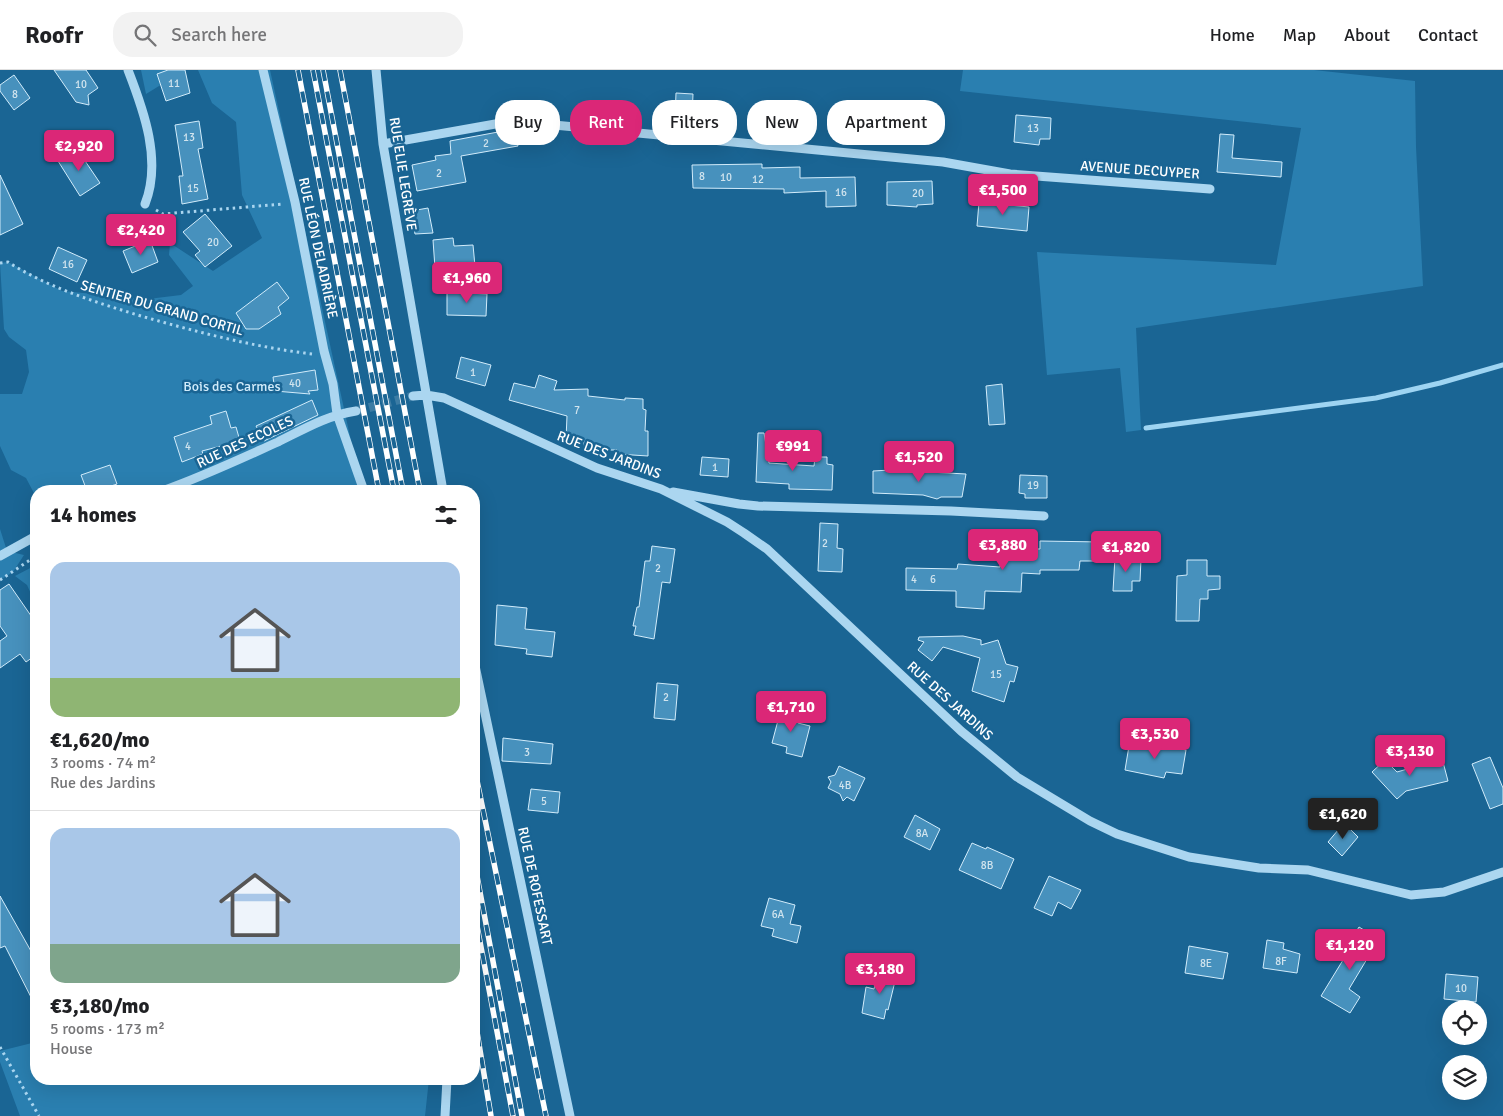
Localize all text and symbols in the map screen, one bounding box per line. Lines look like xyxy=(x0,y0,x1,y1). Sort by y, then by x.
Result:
search box xyxy=(113,12,463,57)
text: Roofr xyxy=(25,20,83,50)
icon: search xyxy=(131,21,159,49)
text: Search here xyxy=(171,23,267,47)
text: Home xyxy=(1210,24,1255,46)
text: Map xyxy=(1283,24,1316,46)
text: About xyxy=(1344,24,1390,46)
text: Contact xyxy=(1418,24,1478,46)
house number: 11 xyxy=(168,77,180,90)
house number: 10 xyxy=(75,78,87,91)
house number: 8 xyxy=(12,88,18,101)
chip: Buy xyxy=(495,100,560,145)
chip: Rent xyxy=(570,100,642,145)
chip: Filters xyxy=(652,100,737,145)
chip: New xyxy=(747,100,817,145)
chip: Apartment xyxy=(827,100,945,145)
street label: RUE ELIE LEGRÈVE xyxy=(386,116,420,232)
house number: 13 xyxy=(1027,122,1039,135)
pin: €2,920 xyxy=(38,129,120,172)
house number: 13 xyxy=(183,131,195,144)
text: €2,920 xyxy=(55,136,103,156)
house number: 2 xyxy=(483,137,489,150)
street label: AVENUE DECUYPER xyxy=(1080,157,1200,183)
house number: 2 xyxy=(436,167,442,180)
house number: 8 xyxy=(699,170,705,183)
house number: 10 xyxy=(720,171,732,184)
house number: 12 xyxy=(752,173,764,186)
pin: €1,500 xyxy=(962,174,1044,216)
street label: RUE LÉON DELADRIÈRE xyxy=(295,176,341,320)
text: €1,500 xyxy=(979,180,1027,200)
house number: 15 xyxy=(187,182,199,195)
house number: 16 xyxy=(835,186,847,199)
house number: 20 xyxy=(912,187,924,200)
pin: €2,420 xyxy=(100,214,182,256)
text: €2,420 xyxy=(117,220,165,240)
house number: 20 xyxy=(207,236,219,249)
house number: 16 xyxy=(62,258,74,271)
pin: €1,960 xyxy=(426,262,508,304)
text: €1,960 xyxy=(443,268,491,288)
street label: SENTIER DU GRAND CORTIL xyxy=(79,277,245,339)
house number: 1 xyxy=(470,366,476,379)
house number: 40 xyxy=(289,377,301,390)
park label: Bois des Carmes xyxy=(183,378,281,395)
house number: 7 xyxy=(574,404,580,417)
street label: RUE DES ECOLES xyxy=(194,412,296,472)
street label: RUE DES JARDINS xyxy=(555,427,664,483)
pin: €991 xyxy=(763,430,823,472)
text: €991 xyxy=(776,436,810,456)
house number: 4 xyxy=(185,440,191,453)
pin: €1,520 xyxy=(878,440,960,483)
text: €1,520 xyxy=(895,447,943,467)
house number: 1 xyxy=(712,461,718,474)
house number: 19 xyxy=(1027,479,1039,492)
icon: filters xyxy=(432,501,460,529)
text: 14 homes xyxy=(50,502,136,528)
pin: €3,880 xyxy=(962,528,1044,571)
pin: €1,820 xyxy=(1085,530,1167,573)
text: €3,880 xyxy=(979,535,1027,555)
house number: 2 xyxy=(822,537,828,550)
text: €1,820 xyxy=(1102,537,1150,557)
house number: 2 xyxy=(655,562,661,575)
house number: 4 xyxy=(911,573,917,586)
house number: 6 xyxy=(930,573,936,586)
icon: home xyxy=(210,595,300,685)
street label: RUE DES JARDINS xyxy=(903,658,997,744)
house number: 15 xyxy=(990,668,1002,681)
pin: €1,710 xyxy=(750,690,832,733)
house number: 2 xyxy=(663,691,669,704)
text: €1,710 xyxy=(767,697,815,717)
pin: €3,530 xyxy=(1114,718,1196,760)
text: €3,530 xyxy=(1131,724,1179,744)
text: €1,620/mo xyxy=(50,727,149,753)
pin: €3,130 xyxy=(1369,734,1451,777)
text: €3,130 xyxy=(1386,741,1434,761)
house number: 3 xyxy=(524,746,530,759)
text: 3 rooms · 74 m² xyxy=(50,753,156,773)
text: Rue des Jardins xyxy=(50,773,156,793)
house number: 4B xyxy=(839,779,852,792)
house number: 5 xyxy=(541,795,547,808)
pin: €1,620 xyxy=(1302,798,1384,840)
text: €1,620 xyxy=(1319,804,1367,824)
street label: RUE DE ROFESSART xyxy=(514,825,556,947)
house number: 8A xyxy=(916,827,929,840)
house number: 8B xyxy=(981,859,994,872)
icon: home xyxy=(210,860,300,950)
house number: 6A xyxy=(772,908,785,921)
pin: €1,120 xyxy=(1309,928,1391,971)
text: €1,120 xyxy=(1326,935,1374,955)
pin: €3,180 xyxy=(839,952,921,995)
house number: 8F xyxy=(1275,955,1287,968)
house number: 8E xyxy=(1200,957,1212,970)
text: €3,180 xyxy=(856,959,904,979)
house number: 10 xyxy=(1455,982,1467,995)
text: €3,180/mo xyxy=(50,993,149,1019)
map controls xyxy=(1442,1000,1487,1100)
button: locate xyxy=(1442,1000,1487,1045)
text: 5 rooms · 173 m² xyxy=(50,1019,165,1039)
text: House xyxy=(50,1039,93,1059)
button: layers xyxy=(1442,1055,1487,1100)

